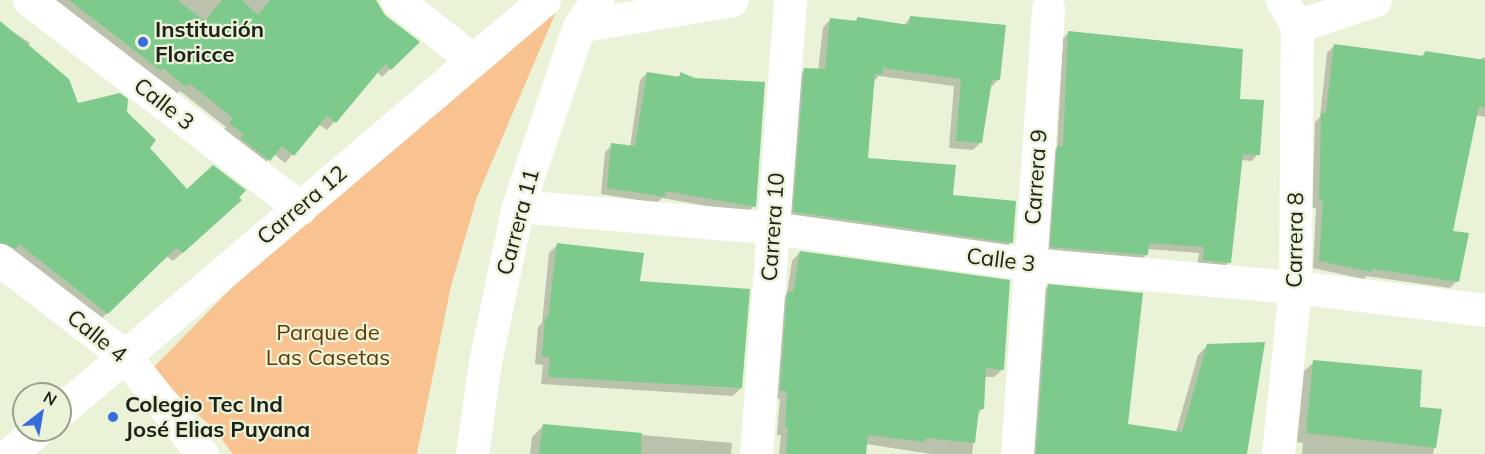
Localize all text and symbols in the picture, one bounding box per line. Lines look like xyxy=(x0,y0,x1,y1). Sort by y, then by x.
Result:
place label: Institución Floricce xyxy=(155,16,264,68)
marker: Institución Floricce xyxy=(136,35,150,49)
street label: Calle 3 xyxy=(129,72,199,136)
street label: Carrera 9 xyxy=(1019,128,1053,226)
street label: Carrera 12 xyxy=(252,160,352,250)
street label: Carrera 11 xyxy=(491,166,545,278)
street label: Carrera 10 xyxy=(756,172,790,282)
street label: Carrera 8 xyxy=(1281,192,1309,288)
street label: Calle 3 xyxy=(965,243,1037,277)
street label: Calle 4 xyxy=(62,304,132,368)
park label: Parque de Las Casetas xyxy=(266,319,390,370)
north arrow xyxy=(12,382,72,442)
text: N xyxy=(40,387,61,410)
place label: Colegio Tec Ind José Elias Puyana xyxy=(125,391,310,442)
marker: Colegio Tec Ind José Elias Puyana xyxy=(106,410,120,424)

